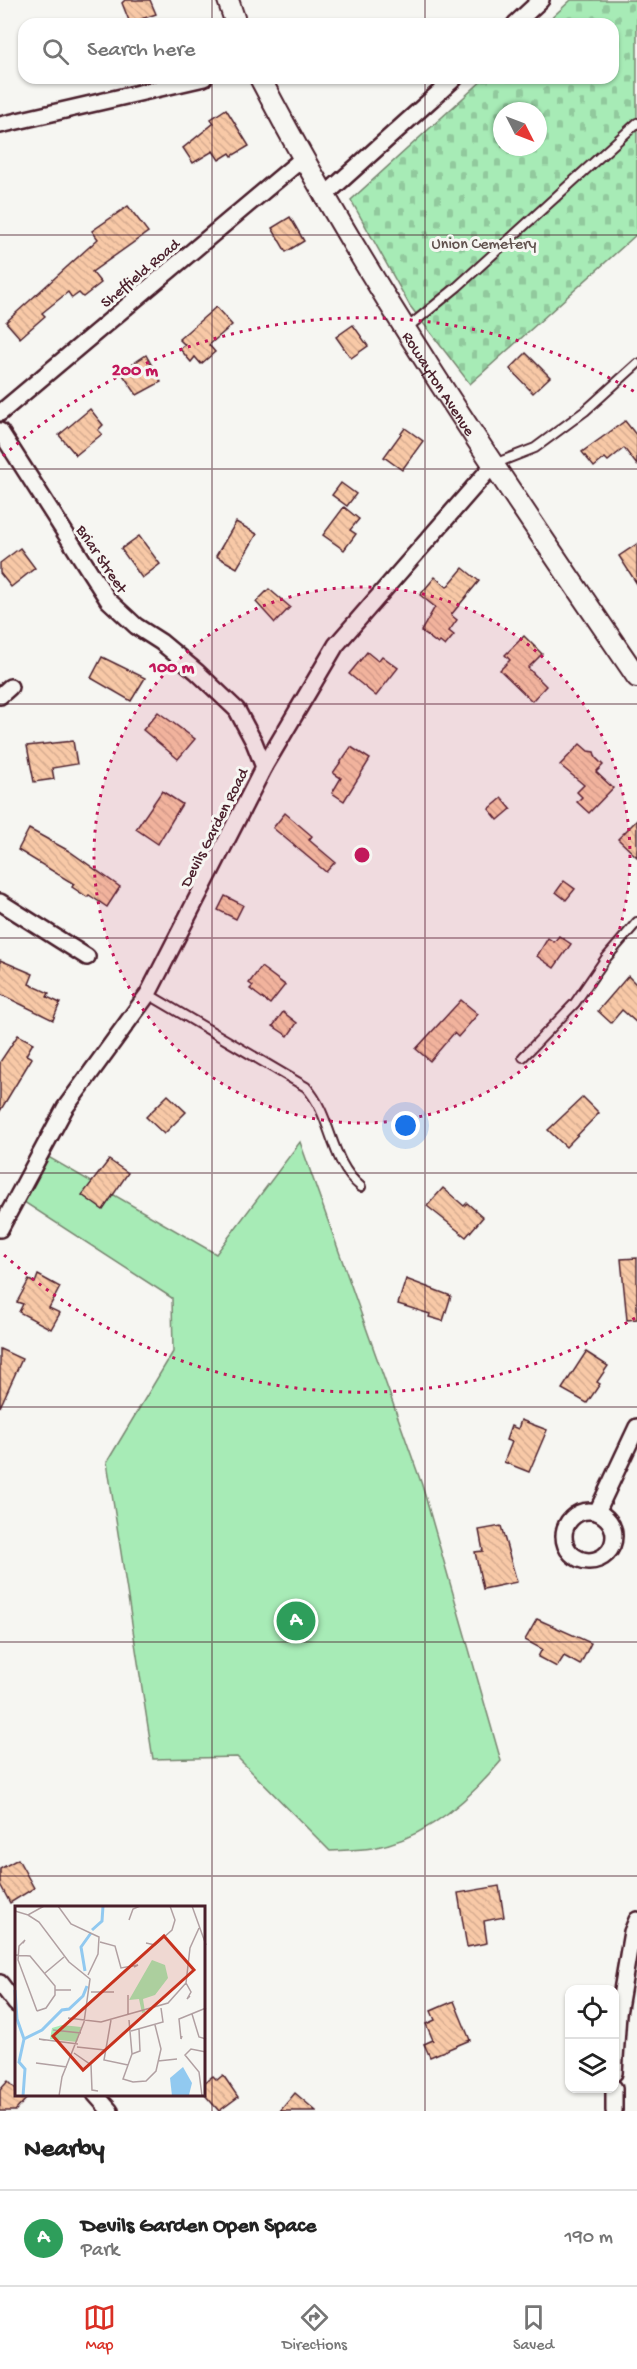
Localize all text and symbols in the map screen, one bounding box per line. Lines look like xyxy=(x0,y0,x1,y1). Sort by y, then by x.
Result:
search box xyxy=(18,18,619,84)
icon: search xyxy=(39,35,72,68)
text: Search here xyxy=(87,38,195,64)
north arrow xyxy=(493,102,547,156)
street label: Sheffield Road xyxy=(98,235,186,313)
park label: Union Cemetery xyxy=(432,236,537,255)
street label: Rowayton Avenue xyxy=(396,329,478,441)
text: 200 m xyxy=(112,361,158,382)
street label: Briar Street xyxy=(70,521,131,599)
text: 100 m xyxy=(149,658,195,679)
street label: Devils Garden Road xyxy=(177,764,255,892)
centre of rings xyxy=(352,845,372,865)
your location xyxy=(391,1111,420,1140)
pin: A xyxy=(276,1598,316,1644)
inset map xyxy=(15,1906,206,2096)
map controls xyxy=(565,1985,619,2093)
button: locate xyxy=(565,1985,619,2039)
button: layers xyxy=(565,2039,619,2093)
text: Nearby xyxy=(24,2135,105,2166)
text: Devils Garden Open Space xyxy=(81,2214,316,2240)
text: A xyxy=(38,2227,49,2250)
text: 190 m xyxy=(565,2227,613,2250)
text: Park xyxy=(81,2240,119,2263)
tab: Map xyxy=(83,2301,116,2356)
tab: Directions xyxy=(282,2301,347,2356)
tab: Saved xyxy=(513,2301,554,2356)

